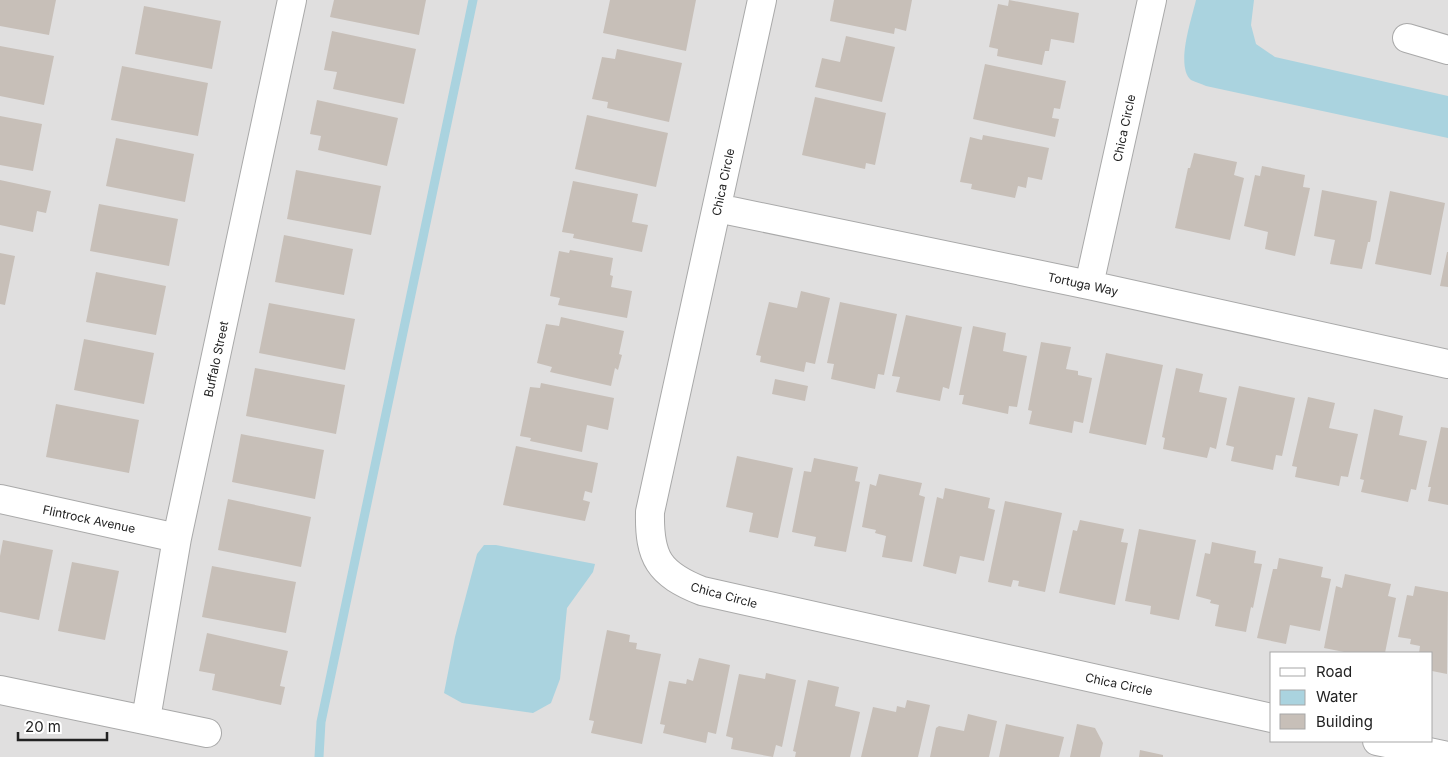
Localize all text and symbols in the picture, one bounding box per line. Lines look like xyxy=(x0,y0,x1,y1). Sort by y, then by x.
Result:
street label: Chica Circle xyxy=(1110,93,1138,163)
street label: Chica Circle xyxy=(709,147,737,217)
street label: Tortuga Way xyxy=(1046,269,1120,299)
street label: Buffalo Street xyxy=(201,320,231,398)
street label: Flintrock Avenue xyxy=(41,502,137,536)
street label: Chica Circle xyxy=(689,579,759,611)
legend xyxy=(1270,652,1433,742)
text: Road xyxy=(1316,662,1352,681)
street label: Chica Circle xyxy=(1084,670,1154,698)
text: Water xyxy=(1316,687,1358,706)
scale bar xyxy=(18,710,106,742)
text: Building xyxy=(1316,712,1373,731)
text: 20 m xyxy=(25,717,61,736)

